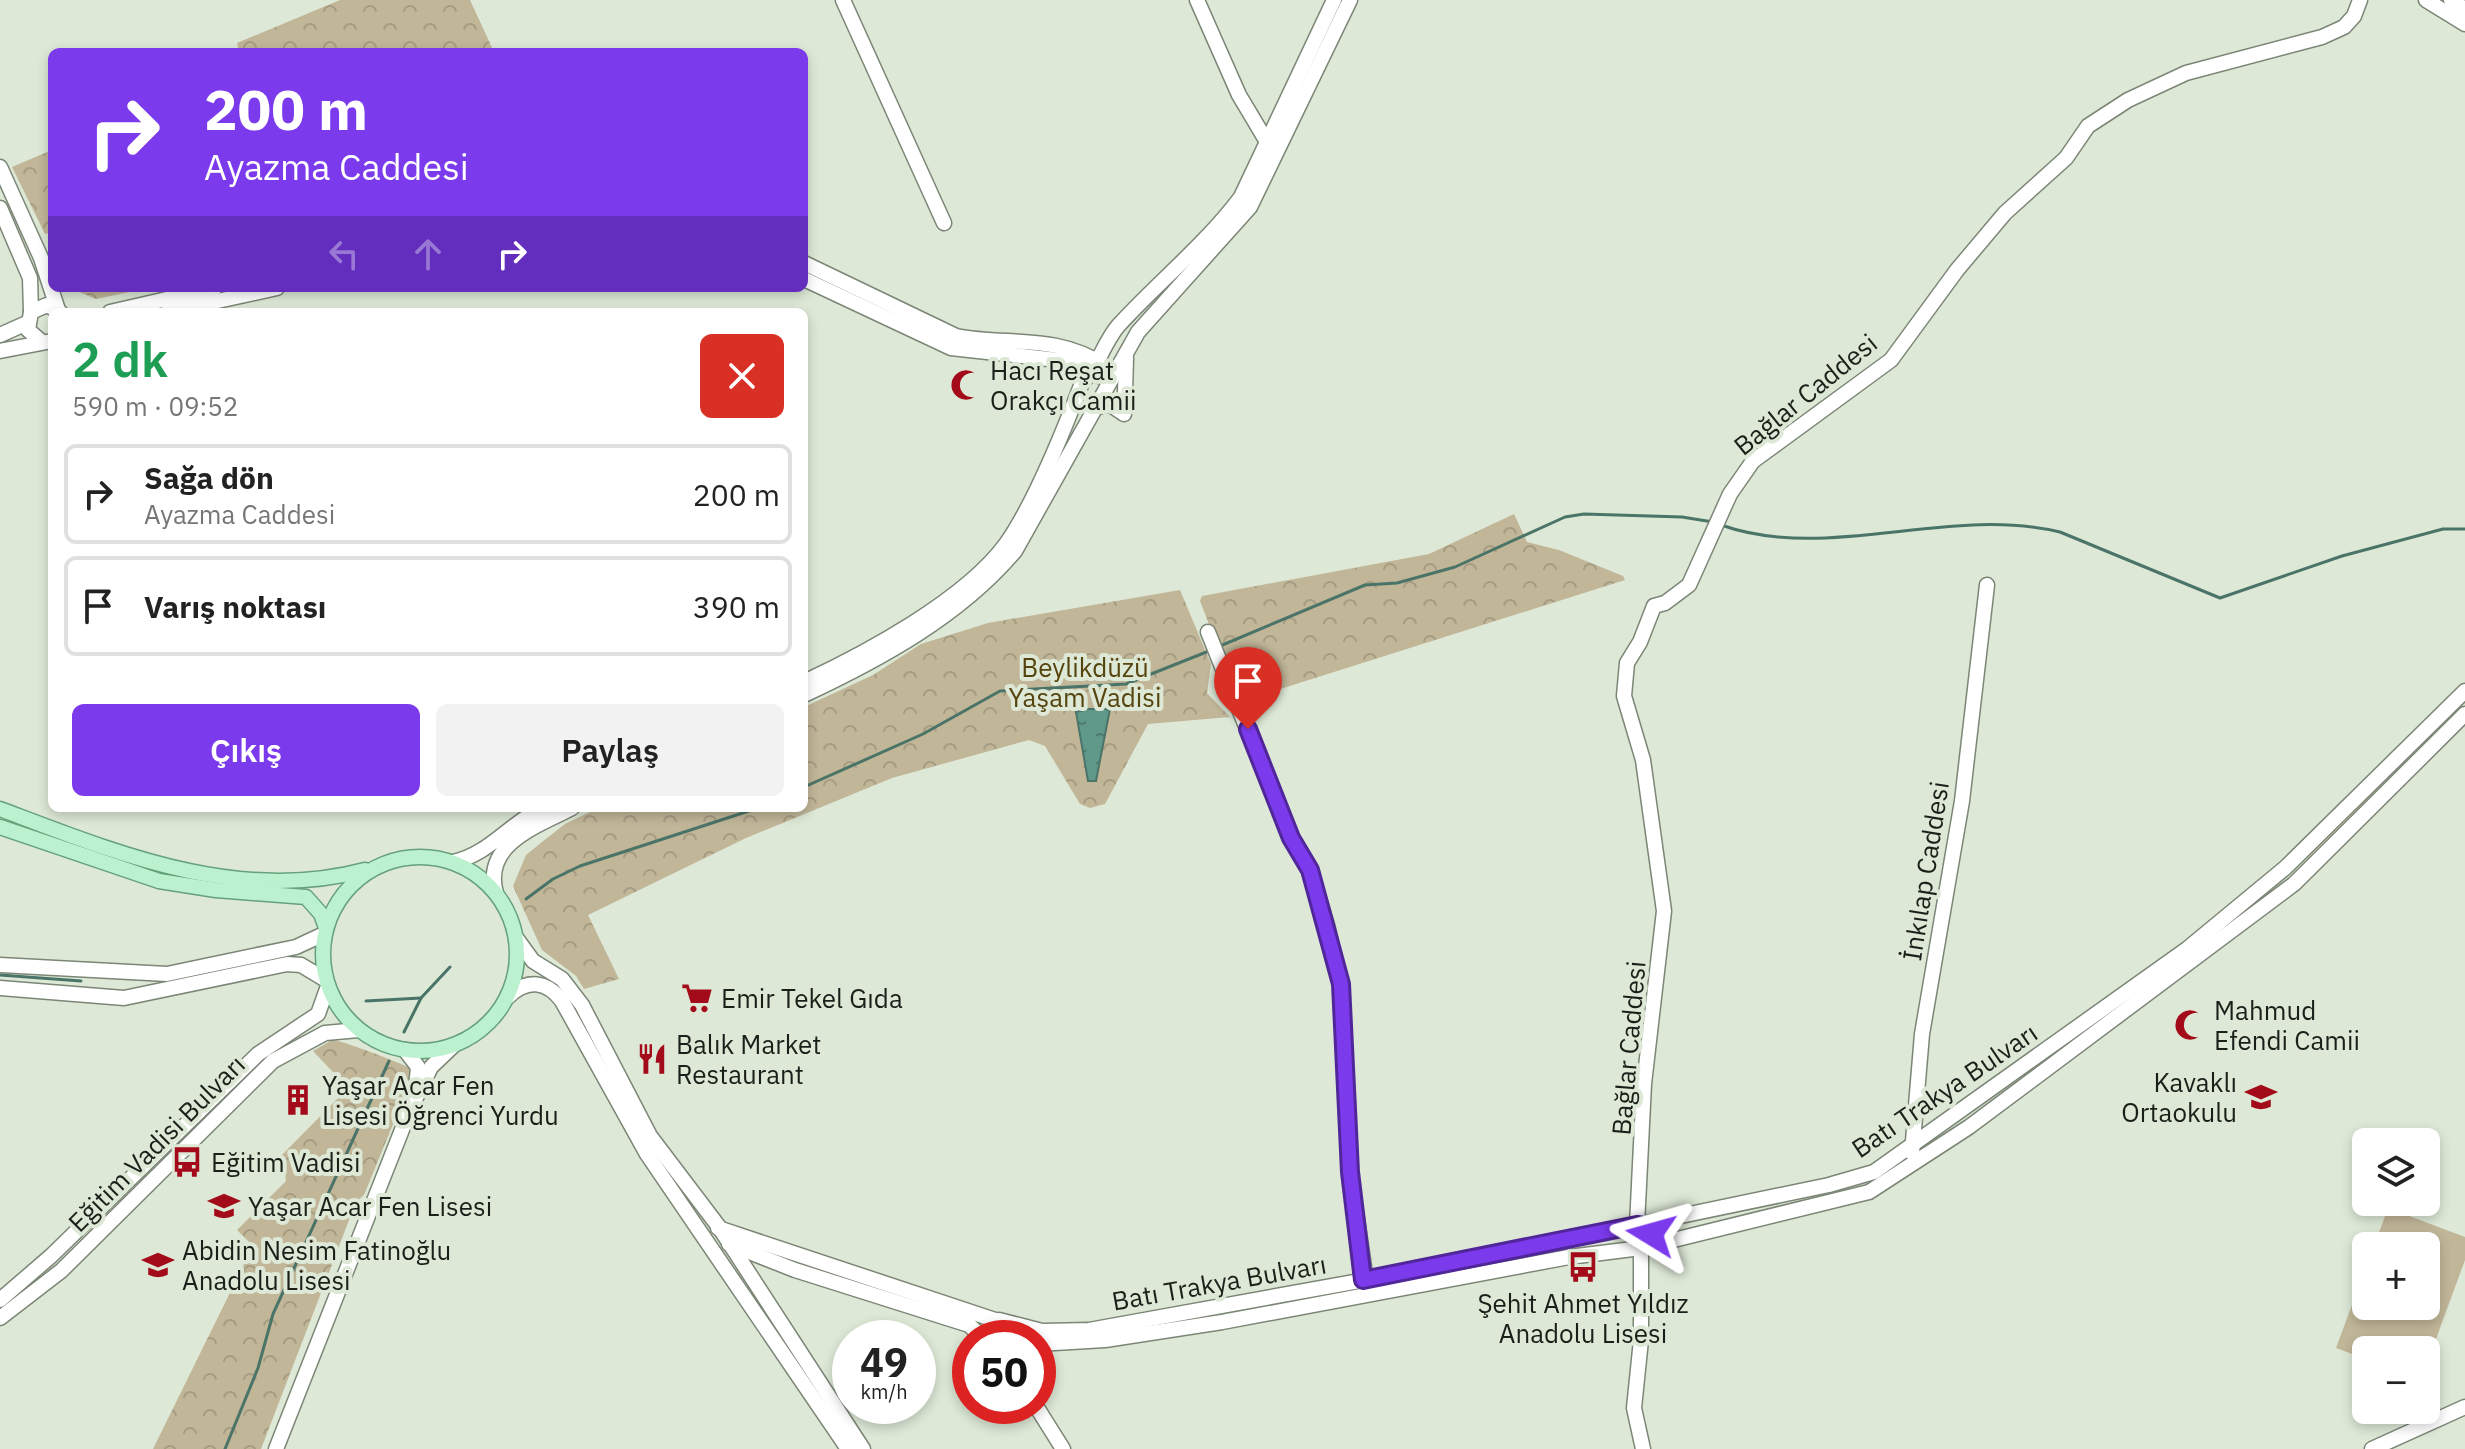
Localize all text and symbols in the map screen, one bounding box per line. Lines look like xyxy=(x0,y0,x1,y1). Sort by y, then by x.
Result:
text: 200 m xyxy=(204,73,368,145)
icon: right xyxy=(72,80,176,184)
text: Ayazma Caddesi xyxy=(204,143,469,190)
icon: left xyxy=(322,232,366,276)
icon: ahead xyxy=(406,232,450,276)
icon: right xyxy=(490,232,534,276)
street label: Bağlar Caddesi xyxy=(1726,326,1884,462)
text: 2 dk xyxy=(72,328,168,390)
button: close xyxy=(700,334,784,418)
place label: Hacı Reşat Orakçı Camii xyxy=(990,353,1136,417)
mosque icon: Hacı Reşat Orakçı Camii xyxy=(949,368,983,402)
text: 590 m · 09:52 xyxy=(72,389,238,423)
text: Sağa dön xyxy=(144,458,274,497)
icon: right xyxy=(76,472,120,516)
text: 200 m xyxy=(693,475,780,514)
text: Ayazma Caddesi xyxy=(144,497,335,531)
icon: arrive xyxy=(76,584,120,628)
text: Varış noktası xyxy=(144,587,326,626)
text: 390 m xyxy=(693,587,780,626)
pin xyxy=(1214,647,1282,729)
park label: Beylikdüzü Yaşam Vadisi xyxy=(1008,650,1162,714)
icon: arrive xyxy=(1226,659,1270,703)
button: Çıkış xyxy=(72,704,420,796)
button: Paylaş xyxy=(436,704,784,796)
street label: İnkılap Caddesi xyxy=(1894,779,1956,963)
street label: Bağlar Caddesi xyxy=(1603,959,1653,1137)
supermarket icon: Emir Tekel Gıda xyxy=(680,981,714,1015)
place label: Emir Tekel Gıda xyxy=(721,981,903,1015)
place label: Mahmud Efendi Camii xyxy=(2214,993,2360,1057)
mosque icon: Mahmud Efendi Camii xyxy=(2173,1008,2207,1042)
street label: Batı Trakya Bulvarı xyxy=(1845,1015,2043,1165)
place label: Balık Market Restaurant xyxy=(676,1027,821,1091)
restaurant icon: Balık Market Restaurant xyxy=(635,1042,669,1076)
street label: Eğitim Vadisi Bulvarı xyxy=(60,1047,252,1239)
place label: Kavaklı Ortaokulu xyxy=(2121,1065,2237,1129)
place label: Yaşar Acar Fen Lisesi Öğrenci Yurdu xyxy=(322,1068,559,1132)
school or university icon: Kavaklı Ortaokulu xyxy=(2244,1080,2278,1114)
building icon: Yaşar Acar Fen Lisesi Öğrenci Yurdu xyxy=(281,1083,315,1117)
map controls xyxy=(2352,1128,2440,1424)
button: layers xyxy=(2352,1128,2440,1216)
bus stop icon: Eğitim Vadisi xyxy=(170,1145,204,1179)
place label: Eğitim Vadisi xyxy=(211,1145,360,1179)
school or university icon: Yaşar Acar Fen Lisesi xyxy=(207,1189,241,1223)
place label: Yaşar Acar Fen Lisesi xyxy=(248,1189,492,1223)
position arrow xyxy=(1609,1192,1693,1276)
button: + xyxy=(2352,1232,2440,1320)
place label: Abidin Nesim Fatinoğlu Anadolu Lisesi xyxy=(182,1233,451,1297)
street label: Batı Trakya Bulvarı xyxy=(1109,1246,1329,1318)
school or university icon: Abidin Nesim Fatinoğlu Anadolu Lisesi xyxy=(141,1248,175,1282)
bus stop icon: Şehit Ahmet Yıldız Anadolu Lisesi xyxy=(1566,1250,1600,1284)
place label: Şehit Ahmet Yıldız Anadolu Lisesi xyxy=(1477,1286,1689,1350)
speed limit sign: 50 xyxy=(952,1320,1056,1424)
text: 49 xyxy=(860,1336,908,1388)
button: − xyxy=(2352,1336,2440,1424)
text: km/h xyxy=(860,1378,908,1405)

